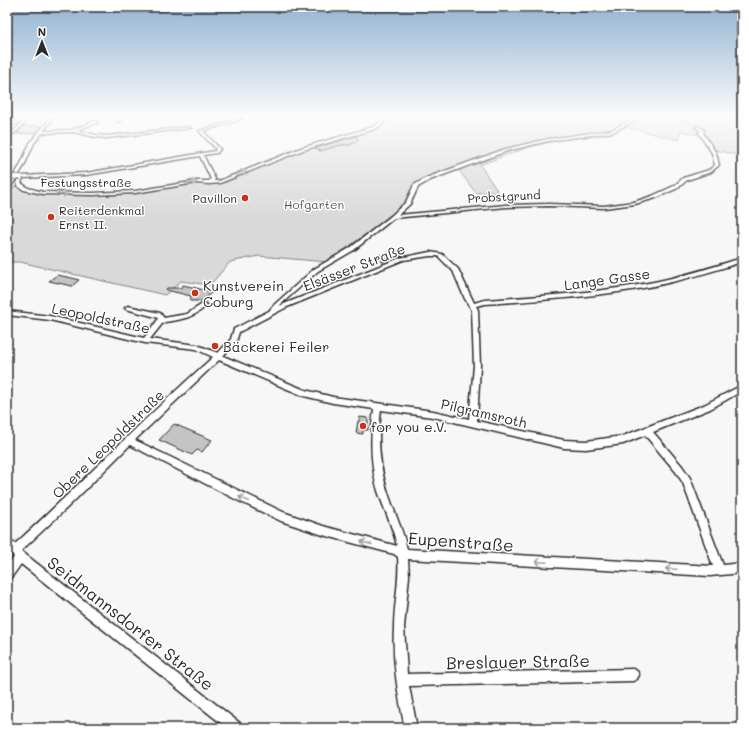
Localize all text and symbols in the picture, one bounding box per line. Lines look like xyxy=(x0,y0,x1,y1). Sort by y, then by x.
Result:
north arrow xyxy=(22,22,62,62)
text: N xyxy=(38,24,46,39)
one-way arrow xyxy=(235,169,247,176)
street label: Festungsstraße xyxy=(41,174,131,190)
one-way arrow xyxy=(184,179,197,187)
street label: Probstgrund xyxy=(467,186,541,206)
one-way arrow xyxy=(55,190,68,198)
place label: Pavillon xyxy=(192,190,237,206)
marker: Pavillon xyxy=(240,193,250,203)
park label: Hofgarten xyxy=(284,196,344,212)
place label: Reiterdenkmal Ernst II. xyxy=(59,202,145,232)
marker: Reiterdenkmal Ernst II. xyxy=(46,212,56,222)
street label: Elsässer Straße xyxy=(300,239,408,295)
street label: Lange Gasse xyxy=(563,264,651,294)
place label: Kunstverein Coburg xyxy=(203,276,284,311)
marker: Kunstverein Coburg xyxy=(190,288,200,298)
street label: Leopoldstraße xyxy=(50,298,152,338)
place label: Bäckerei Feiler xyxy=(223,337,329,356)
marker: Bäckerei Feiler xyxy=(210,341,220,351)
street label: Obere Leopoldstraße xyxy=(48,385,168,503)
street label: Pilgramsroth xyxy=(439,394,529,432)
place label: for you e.V. xyxy=(371,417,447,436)
marker: for you e.V. xyxy=(358,421,368,431)
one-way arrow xyxy=(239,495,251,502)
street label: Eupenstraße xyxy=(408,526,514,556)
one-way arrow xyxy=(360,538,373,546)
street label: Seidmannsdorfer Straße xyxy=(43,551,219,695)
one-way arrow xyxy=(535,558,548,566)
one-way arrow xyxy=(665,565,678,573)
street label: Breslauer Straße xyxy=(446,649,590,673)

